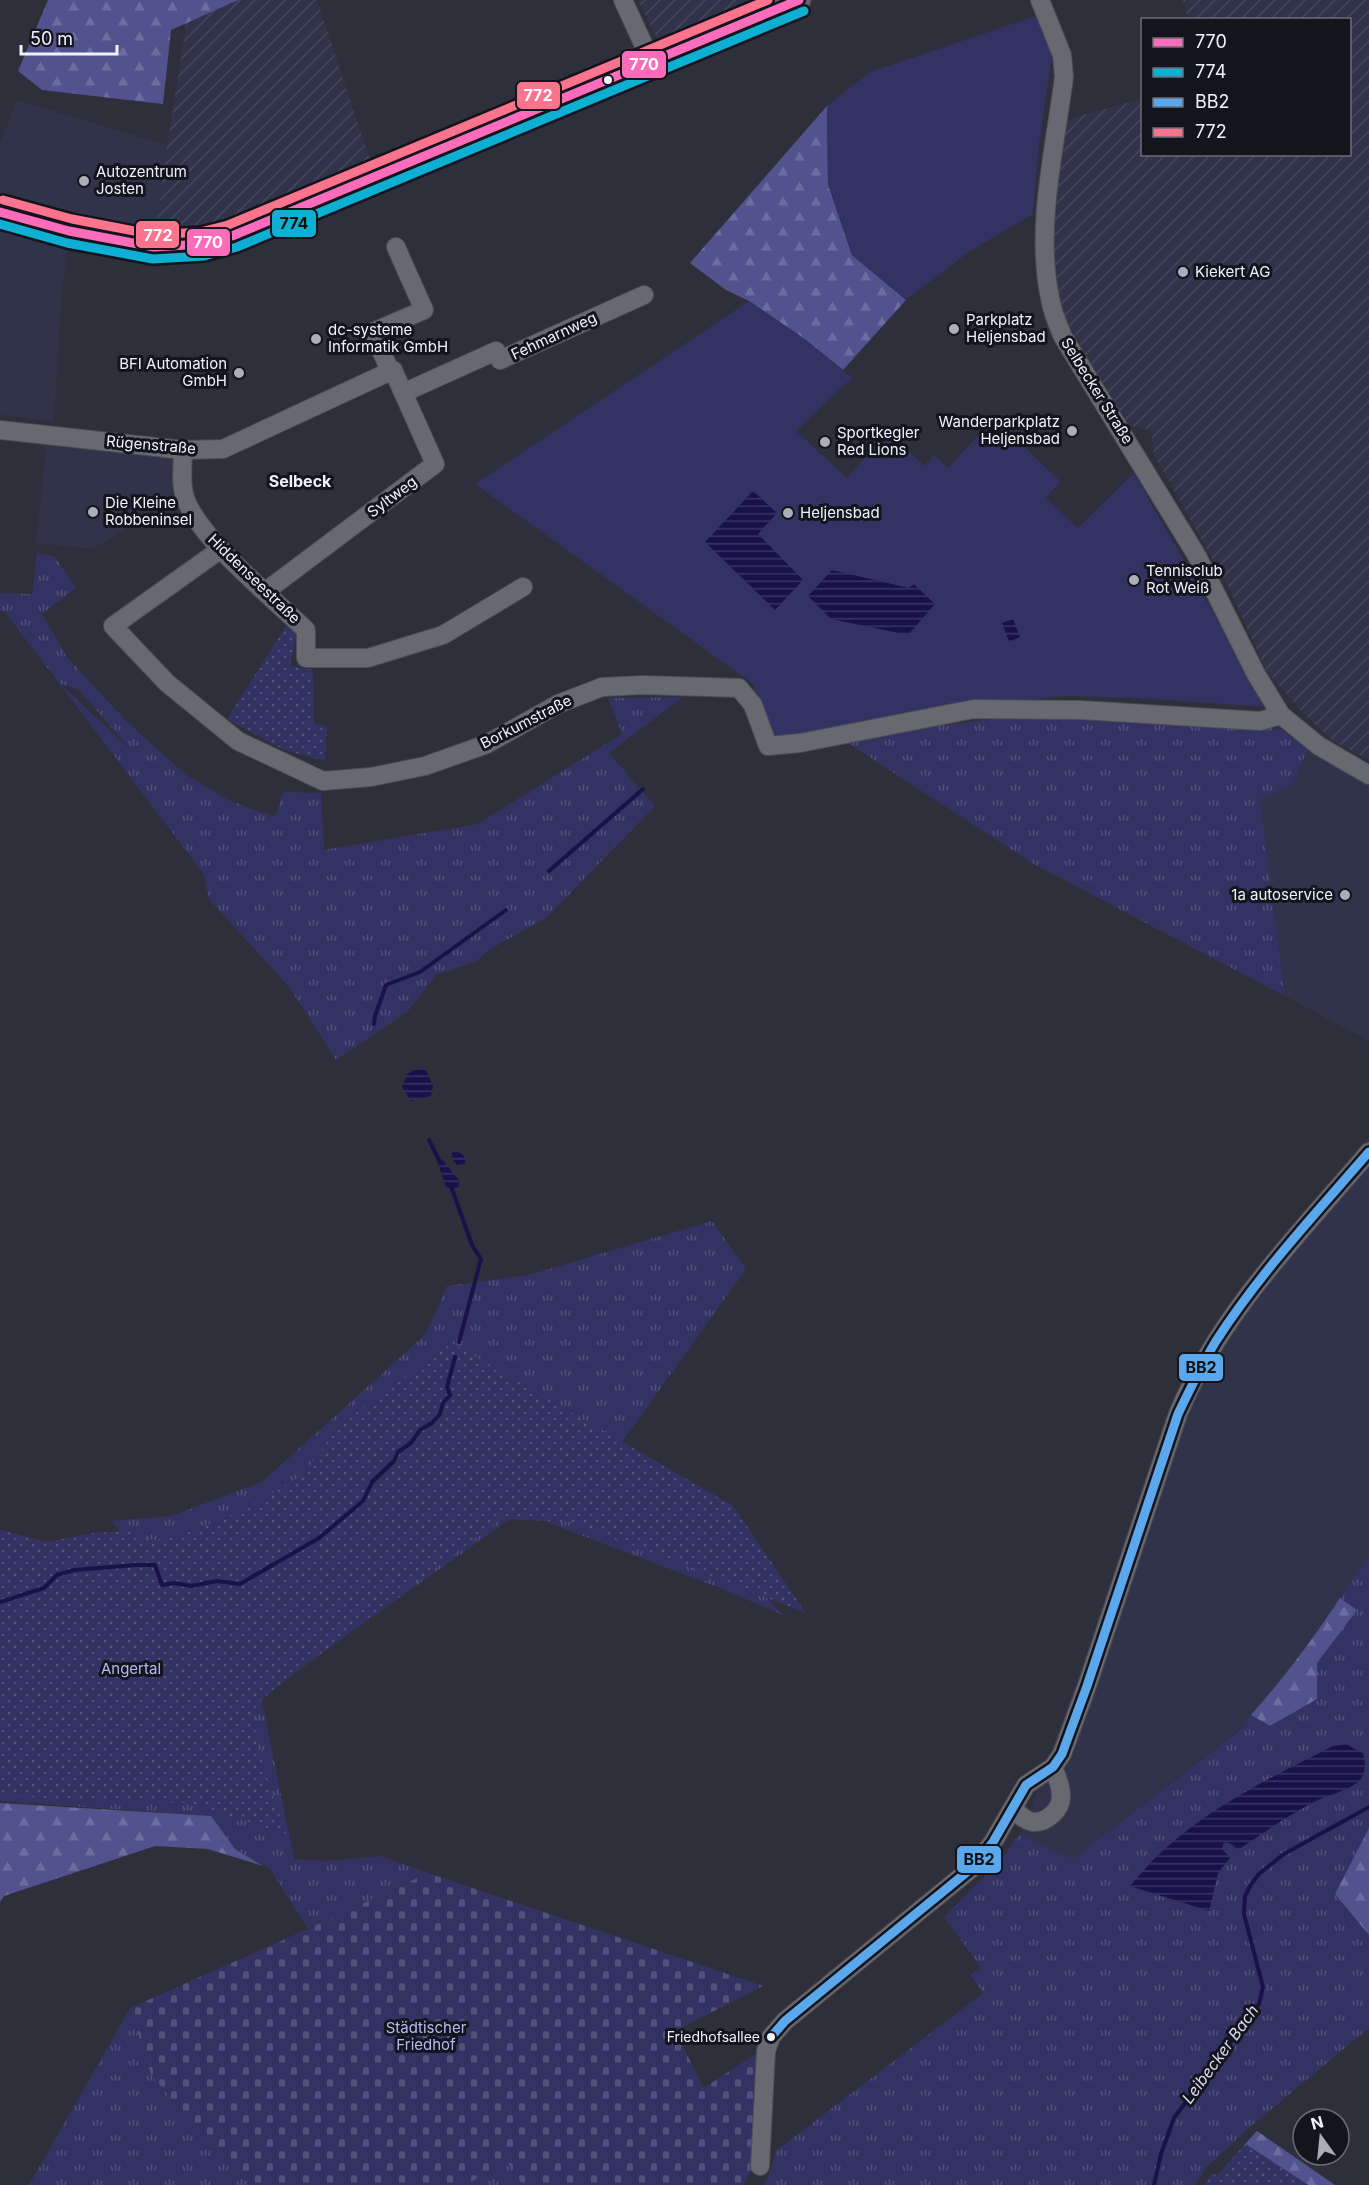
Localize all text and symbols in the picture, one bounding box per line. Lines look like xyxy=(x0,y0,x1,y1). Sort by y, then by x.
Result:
scale bar xyxy=(21,18,117,56)
legend xyxy=(1141,18,1351,156)
text: 50 m xyxy=(30,28,73,49)
text: 770 xyxy=(1195,31,1227,52)
line badge: 770 xyxy=(621,50,667,79)
text: 770 xyxy=(629,54,659,74)
text: 774 xyxy=(1195,61,1226,82)
unlabelled marker xyxy=(602,74,614,86)
line badge: 772 xyxy=(516,81,561,110)
text: 772 xyxy=(524,85,553,105)
text: BB2 xyxy=(1195,91,1230,112)
text: 772 xyxy=(1195,121,1227,142)
place label: Autozentrum Josten xyxy=(96,162,187,198)
marker: Autozentrum Josten xyxy=(77,174,91,188)
line badge: 774 xyxy=(271,209,317,238)
text: 774 xyxy=(280,213,309,233)
line badge: 772 xyxy=(135,220,180,249)
text: 772 xyxy=(144,225,173,245)
line badge: 770 xyxy=(186,228,231,257)
text: 770 xyxy=(193,232,223,252)
place label: Kiekert AG xyxy=(1195,262,1270,281)
marker: Kiekert AG xyxy=(1176,265,1190,279)
street label: Fehmarnweg xyxy=(508,307,600,364)
place label: Parkplatz Heljensbad xyxy=(966,310,1046,346)
place label: dc-systeme Informatik GmbH xyxy=(328,320,448,356)
marker: Parkplatz Heljensbad xyxy=(947,322,961,336)
marker: dc-systeme Informatik GmbH xyxy=(309,332,323,346)
street label: Selbecker Straße xyxy=(1057,334,1138,447)
place label: BFI Automation GmbH xyxy=(119,354,227,390)
marker: BFI Automation GmbH xyxy=(232,366,246,380)
place label: Wanderparkplatz Heljensbad xyxy=(939,412,1060,448)
place label: Sportkegler Red Lions xyxy=(837,423,920,459)
marker: Wanderparkplatz Heljensbad xyxy=(1065,424,1079,438)
street label: Rügenstraße xyxy=(105,431,197,458)
marker: Sportkegler Red Lions xyxy=(818,435,832,449)
district label: Selbeck xyxy=(269,471,332,491)
street label: Syltweg xyxy=(363,472,420,521)
place label: Die Kleine Robbeninsel xyxy=(105,493,192,529)
place label: Heljensbad xyxy=(800,503,880,522)
marker: Die Kleine Robbeninsel xyxy=(86,505,100,519)
marker: Heljensbad xyxy=(781,506,795,520)
street label: Hiddenseestraße xyxy=(204,530,304,628)
place label: Tennisclub Rot Weiß xyxy=(1146,561,1223,597)
marker: Tennisclub Rot Weiß xyxy=(1127,573,1141,587)
street label: Borkumstraße xyxy=(477,690,575,753)
place label: 1a autoservice xyxy=(1231,885,1333,904)
marker: 1a autoservice xyxy=(1338,888,1352,902)
line badge: BB2 xyxy=(1178,1353,1224,1382)
text: BB2 xyxy=(1185,1357,1217,1377)
park label: Angertal xyxy=(101,1659,161,1678)
line badge: BB2 xyxy=(956,1845,1002,1874)
text: BB2 xyxy=(963,1849,995,1869)
water label: Leibecker Bach xyxy=(1177,2001,1263,2107)
park label: Städtischer Friedhof xyxy=(386,2018,467,2054)
place label: Friedhofsallee xyxy=(667,2028,760,2045)
marker: Friedhofsallee xyxy=(765,2031,777,2043)
north arrow xyxy=(1291,2107,1351,2167)
text: N xyxy=(1309,2111,1326,2134)

